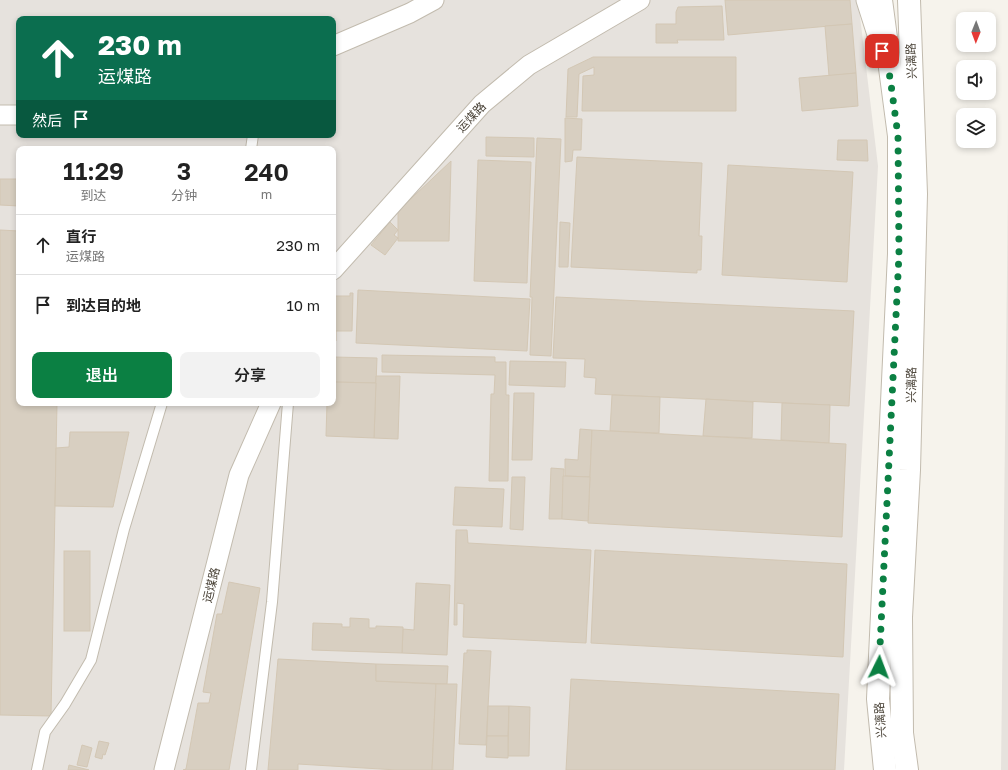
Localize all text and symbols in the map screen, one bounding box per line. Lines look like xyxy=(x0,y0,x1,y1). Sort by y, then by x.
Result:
north arrow xyxy=(956,12,996,52)
map controls xyxy=(956,12,996,148)
text: 230 m xyxy=(98,28,182,61)
icon: ahead xyxy=(32,32,84,84)
pin xyxy=(865,34,899,68)
icon: arrive xyxy=(871,40,893,62)
street label: 兴漓路 xyxy=(903,43,919,79)
button: sound xyxy=(956,60,996,100)
text: 运煤路 xyxy=(98,65,152,87)
street label: 运煤路 xyxy=(453,99,489,135)
icon: arrive xyxy=(70,108,92,130)
button: layers xyxy=(956,108,996,148)
text: 然后 xyxy=(32,111,62,129)
text: 11:29 xyxy=(63,156,124,185)
text: 3 xyxy=(177,156,191,185)
text: 240 xyxy=(244,157,289,186)
text: m xyxy=(261,186,272,202)
text: 到达 xyxy=(81,187,107,203)
text: 分钟 xyxy=(171,187,197,203)
text: 直行 xyxy=(66,227,96,245)
icon: ahead xyxy=(32,234,54,256)
text: 230 m xyxy=(276,236,320,254)
text: 运煤路 xyxy=(66,248,105,264)
icon: arrive xyxy=(32,294,54,316)
text: 到达目的地 xyxy=(66,296,141,314)
text: 10 m xyxy=(286,296,320,314)
button: 退出 xyxy=(32,352,172,398)
button: 分享 xyxy=(180,352,320,398)
street label: 兴漓路 xyxy=(903,367,919,403)
street label: 运煤路 xyxy=(199,566,223,604)
position arrow xyxy=(858,646,900,688)
street label: 兴漓路 xyxy=(871,702,889,738)

